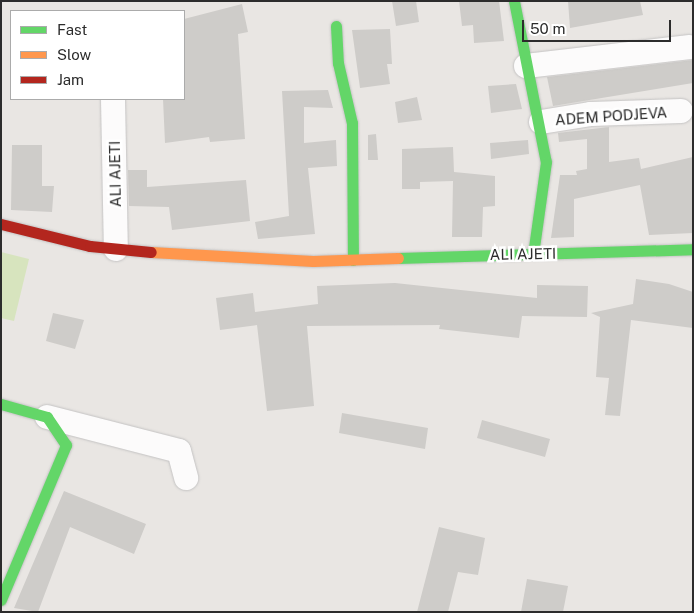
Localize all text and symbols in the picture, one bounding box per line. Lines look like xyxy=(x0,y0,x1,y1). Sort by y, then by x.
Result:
legend xyxy=(10,10,185,100)
scale bar xyxy=(524,10,673,42)
text: 50 m xyxy=(530,20,565,37)
text: Fast xyxy=(57,21,87,38)
text: Slow xyxy=(57,46,91,63)
text: Jam xyxy=(57,71,84,88)
street label: ADEM PODJEVA xyxy=(554,103,668,129)
street label: ALI AJETI xyxy=(105,141,125,207)
street label: ALI AJETI xyxy=(490,244,556,264)

